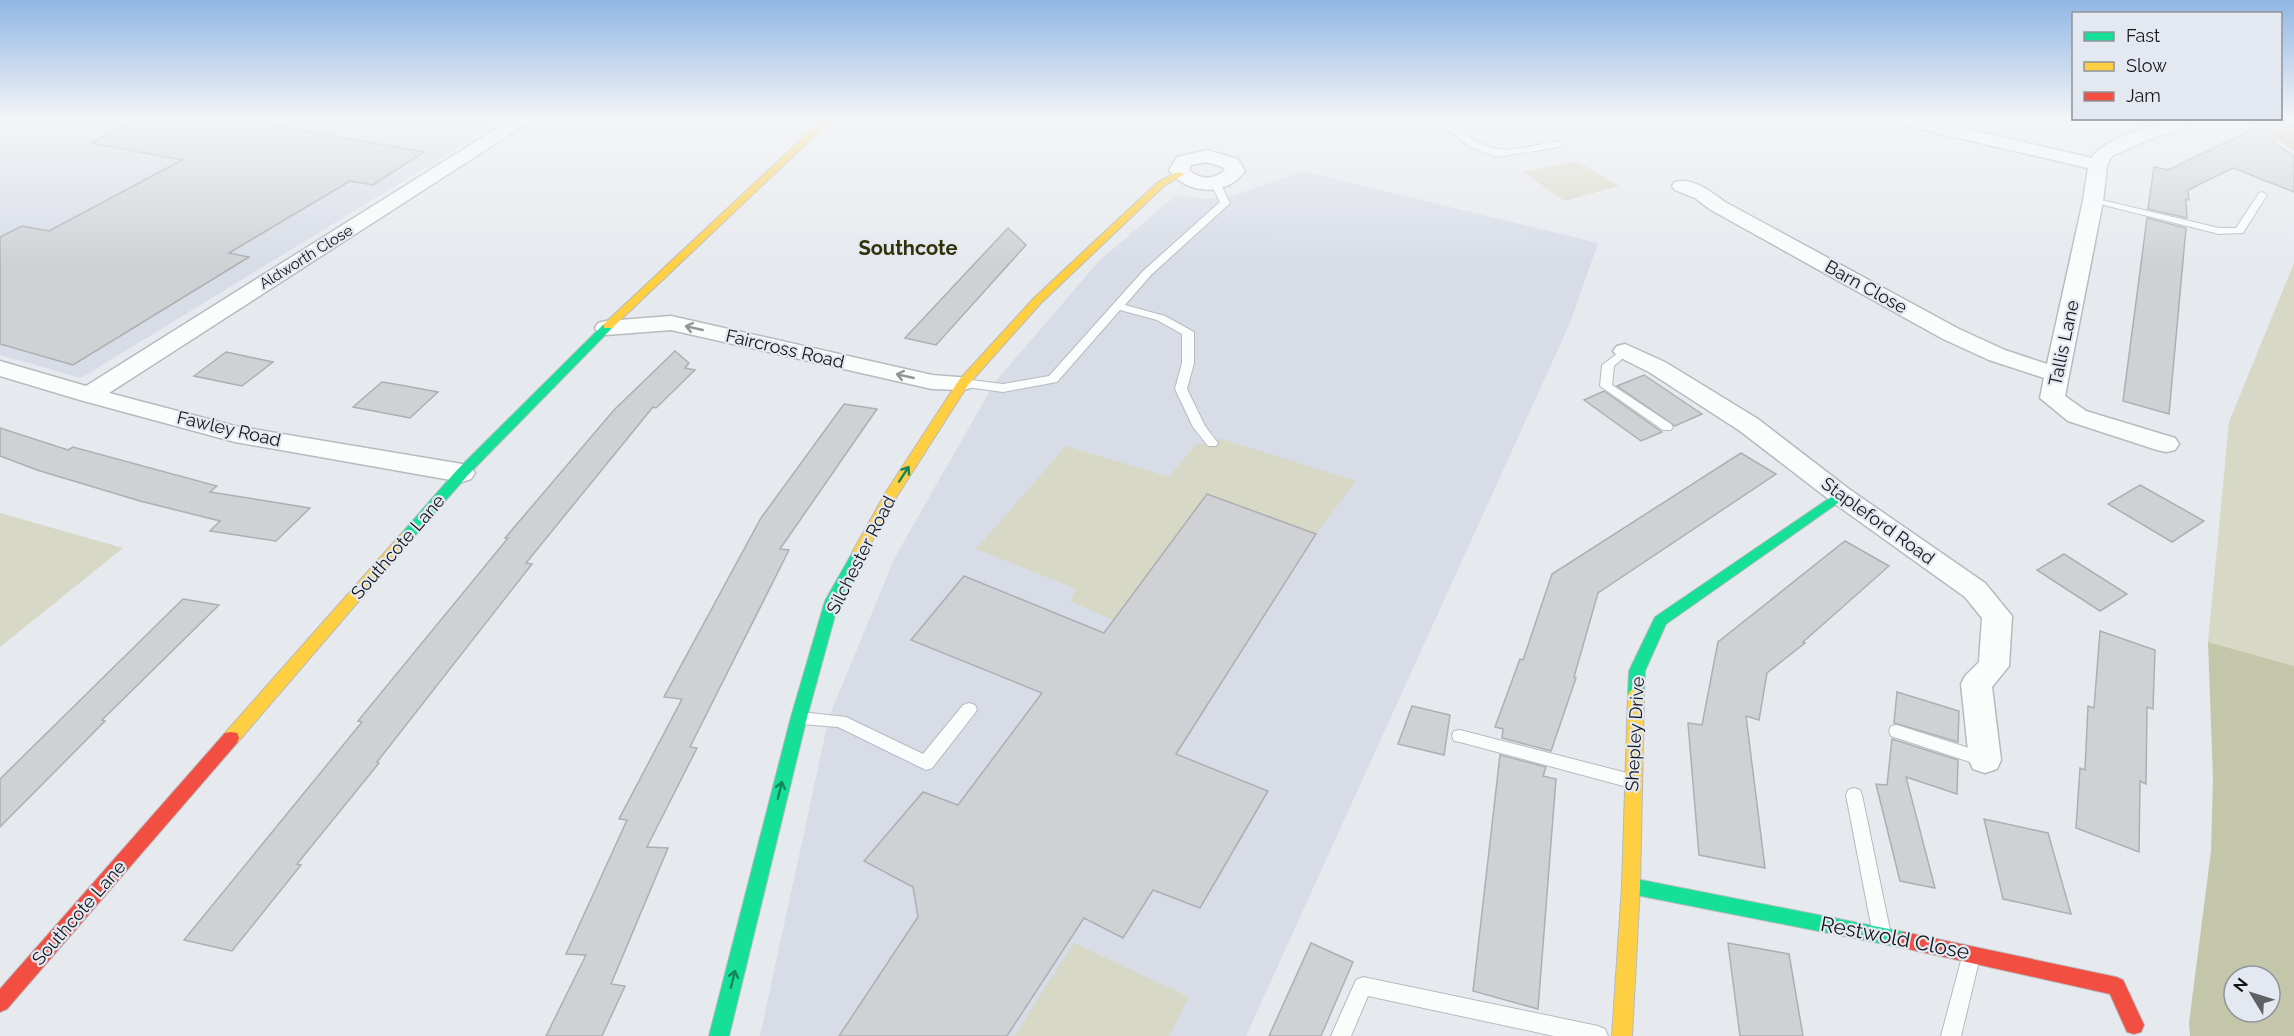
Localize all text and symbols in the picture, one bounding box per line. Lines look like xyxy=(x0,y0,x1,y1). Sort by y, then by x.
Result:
legend xyxy=(2072,12,2282,120)
text: Fast xyxy=(2126,25,2160,46)
text: Slow xyxy=(2126,55,2167,76)
text: Jam xyxy=(2126,85,2161,106)
street label: Aldworth Close xyxy=(256,221,356,293)
district label: Southcote xyxy=(858,236,958,260)
street label: Barn Close xyxy=(1822,255,1911,318)
street label: Tallis Lane xyxy=(2044,298,2083,388)
one-way arrow xyxy=(685,322,704,334)
street label: Faircross Road xyxy=(724,325,846,372)
one-way arrow xyxy=(896,369,915,381)
street label: Fawley Road xyxy=(175,406,283,451)
one-way arrow xyxy=(899,466,911,483)
street label: Stapleford Road xyxy=(1818,473,1939,569)
street label: Southcote Lane xyxy=(347,490,449,603)
street label: Silchester Road xyxy=(822,492,899,617)
street label: Shepley Drive xyxy=(1621,676,1648,792)
one-way arrow xyxy=(775,781,787,800)
street label: Southcote Lane xyxy=(28,856,130,969)
street label: Restwold Close xyxy=(1818,911,1972,964)
north arrow xyxy=(2222,964,2282,1024)
one-way arrow xyxy=(728,970,740,989)
text: N xyxy=(2229,974,2252,996)

